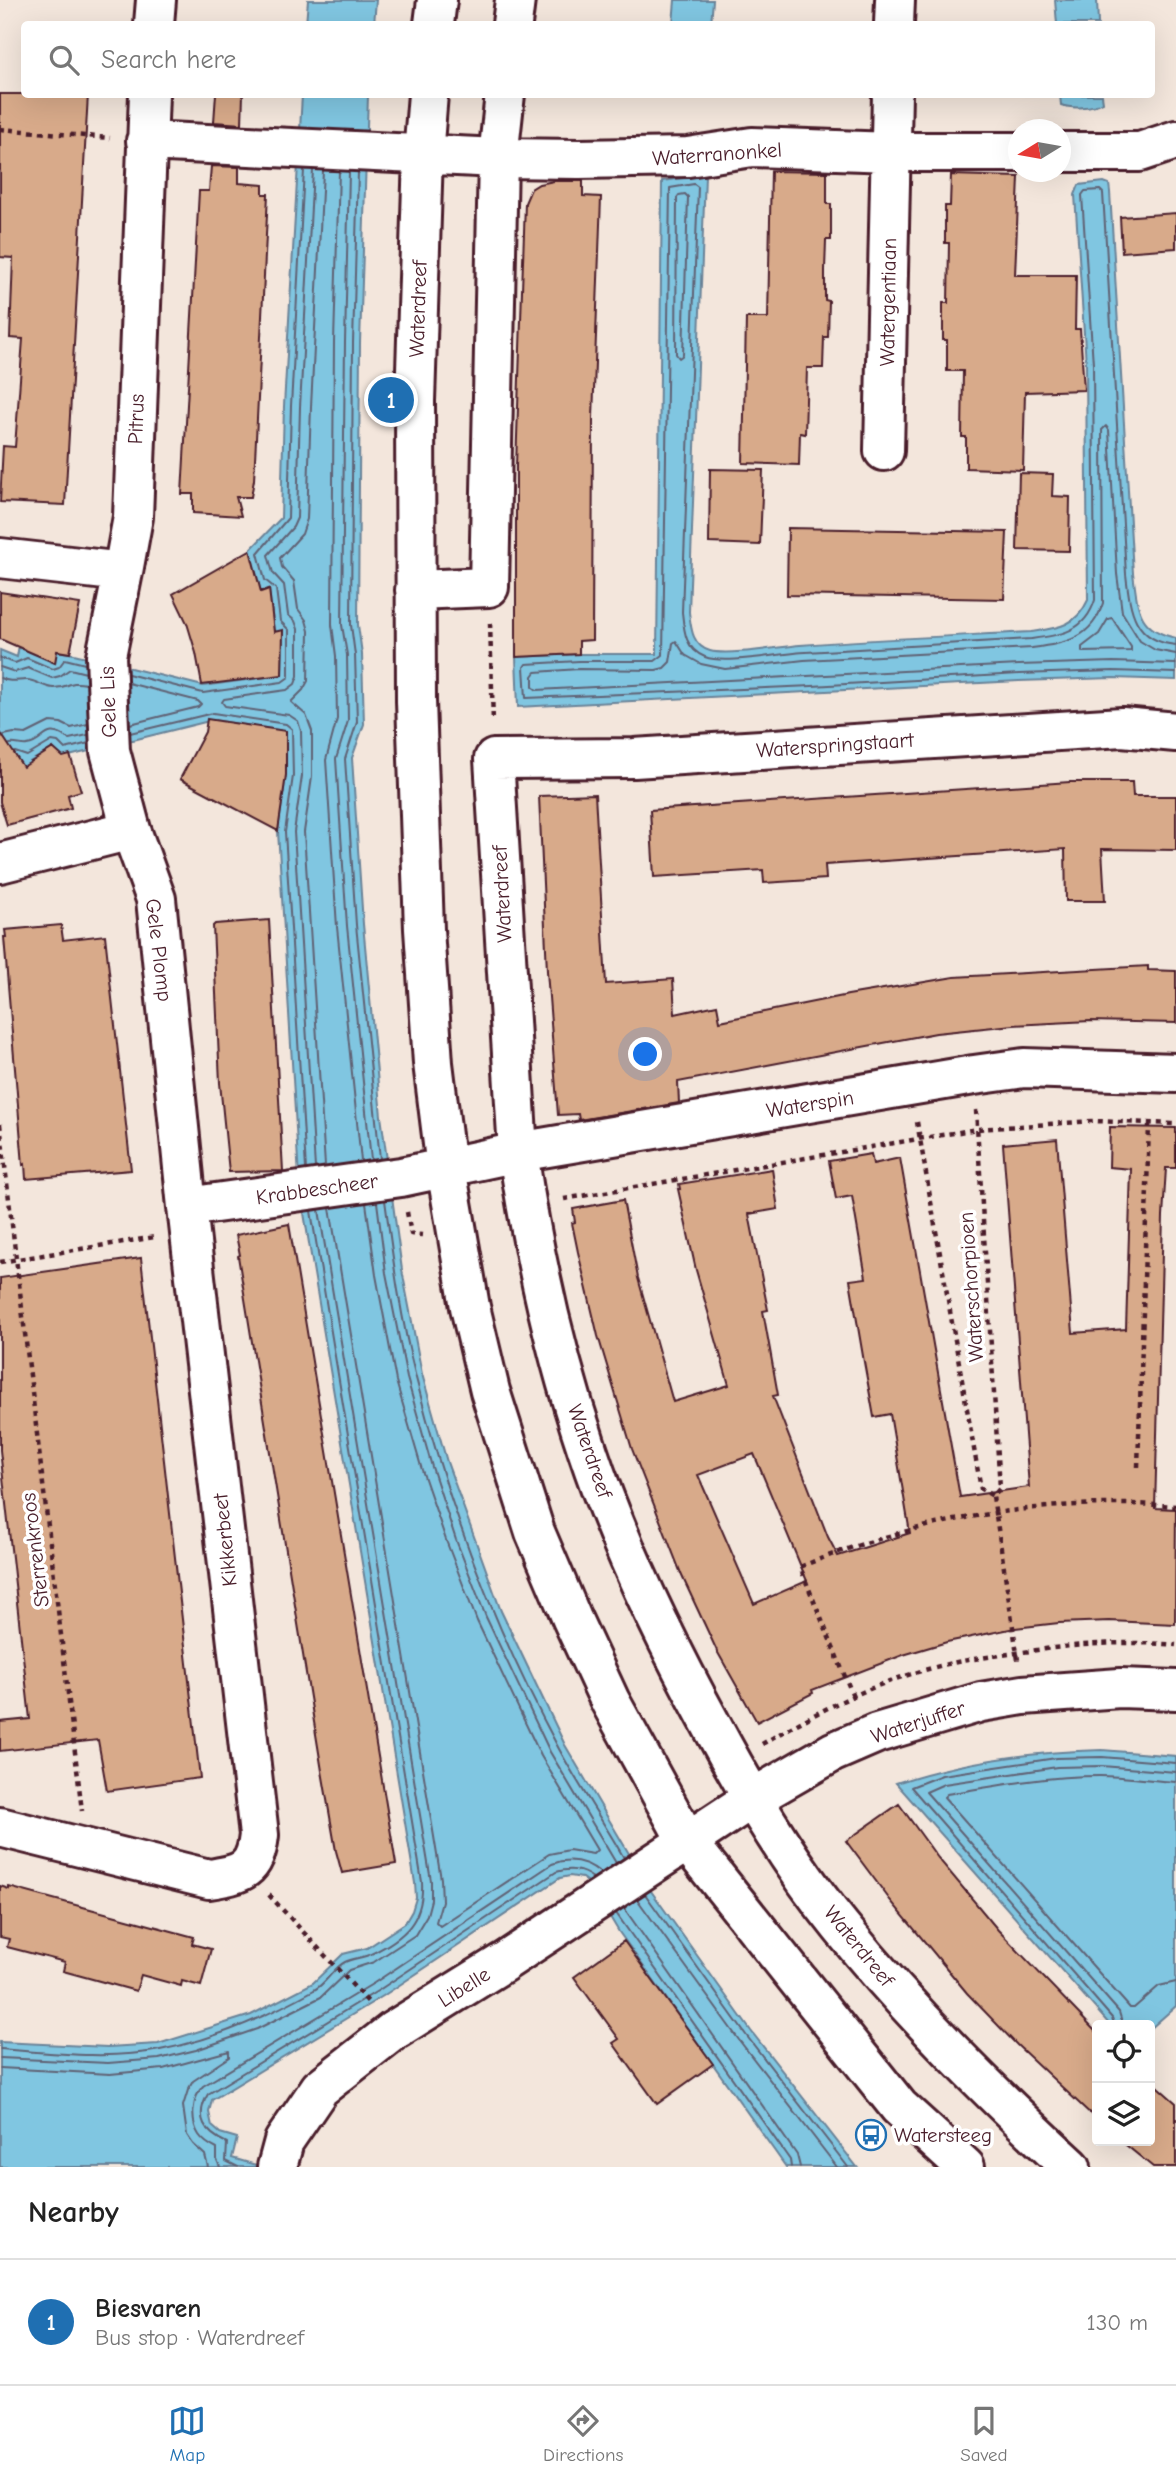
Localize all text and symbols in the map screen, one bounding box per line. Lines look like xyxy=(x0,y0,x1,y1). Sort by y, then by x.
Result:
search box xyxy=(21,21,1155,98)
icon: search xyxy=(45,41,83,79)
text: Search here xyxy=(101,45,236,75)
north arrow xyxy=(1008,119,1071,182)
street label: Waterranonkel xyxy=(651,138,783,170)
street label: Watergentiaan xyxy=(875,238,901,366)
street label: Waterdreef xyxy=(404,259,432,358)
pin: 1 xyxy=(368,374,414,426)
street label: Pitrus xyxy=(123,393,149,445)
street label: Gele Lis xyxy=(95,666,121,738)
street label: Waterspringstaart xyxy=(755,727,916,762)
street label: Waterdreef xyxy=(487,844,517,943)
street label: Gele Plomp xyxy=(141,897,177,1003)
your location xyxy=(628,1037,662,1071)
street label: Waterspin xyxy=(765,1085,855,1123)
street label: Krabbescheer xyxy=(254,1168,380,1209)
street label: Waterschorpioen xyxy=(954,1211,988,1363)
street label: Waterdreef xyxy=(563,1401,618,1502)
street label: Kikkerbeet xyxy=(208,1491,242,1588)
street label: Sterrenkroos xyxy=(16,1492,54,1608)
street label: Waterjuffer xyxy=(868,1695,969,1749)
street label: Waterdreef xyxy=(819,1901,900,1992)
street label: Libelle xyxy=(434,1962,494,2012)
map controls xyxy=(1092,2020,1155,2146)
button: locate xyxy=(1092,2020,1155,2083)
button: layers xyxy=(1092,2083,1155,2146)
bus stop icon: Watersteeg xyxy=(854,2118,888,2152)
place label: Watersteeg xyxy=(894,2123,992,2147)
text: Nearby xyxy=(28,2195,119,2230)
text: Biesvaren xyxy=(95,2294,201,2324)
text: 1 xyxy=(46,2309,56,2336)
text: 130 m xyxy=(1087,2309,1148,2336)
text: Bus stop · Waterdreef xyxy=(95,2324,304,2351)
tab: Map xyxy=(168,2402,206,2466)
tab: Directions xyxy=(543,2402,623,2466)
tab: Saved xyxy=(960,2402,1008,2466)

